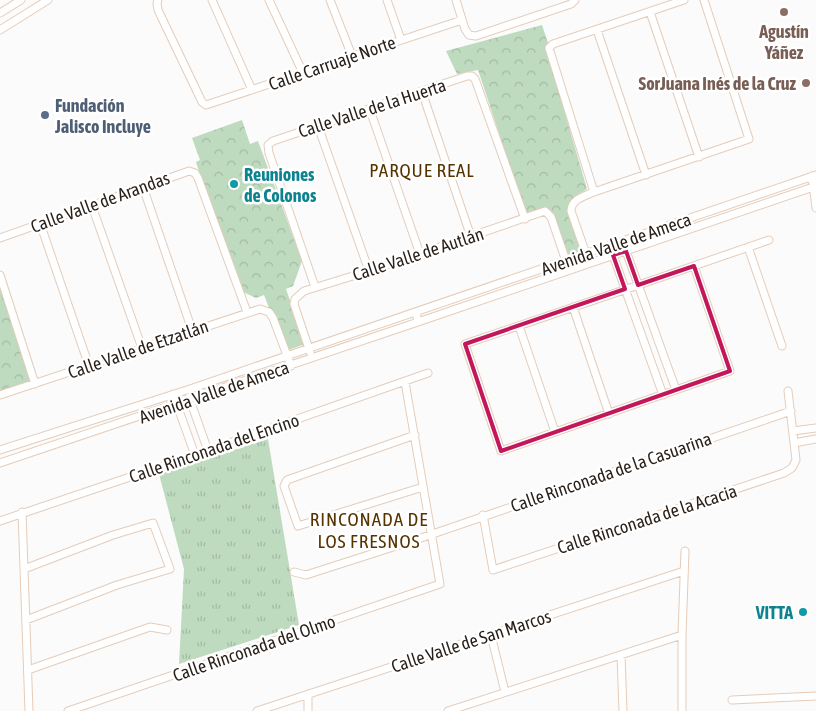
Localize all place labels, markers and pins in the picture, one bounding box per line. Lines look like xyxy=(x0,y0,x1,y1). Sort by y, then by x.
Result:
marker: Agustín Yáñez xyxy=(778,6,790,18)
place label: Agustín Yáñez xyxy=(758,21,809,63)
place label: SorJuana Inés de la Cruz xyxy=(639,73,797,94)
marker: SorJuana Inés de la Cruz xyxy=(800,77,812,89)
place label: Fundación Jalisco Incluye xyxy=(54,95,151,137)
marker: Fundación Jalisco Incluye xyxy=(39,109,51,121)
place label: Reuniones de Colonos xyxy=(244,164,317,206)
marker: Reuniones de Colonos xyxy=(228,178,240,190)
place label: VITTA xyxy=(755,602,793,623)
marker: VITTA xyxy=(797,606,809,618)

